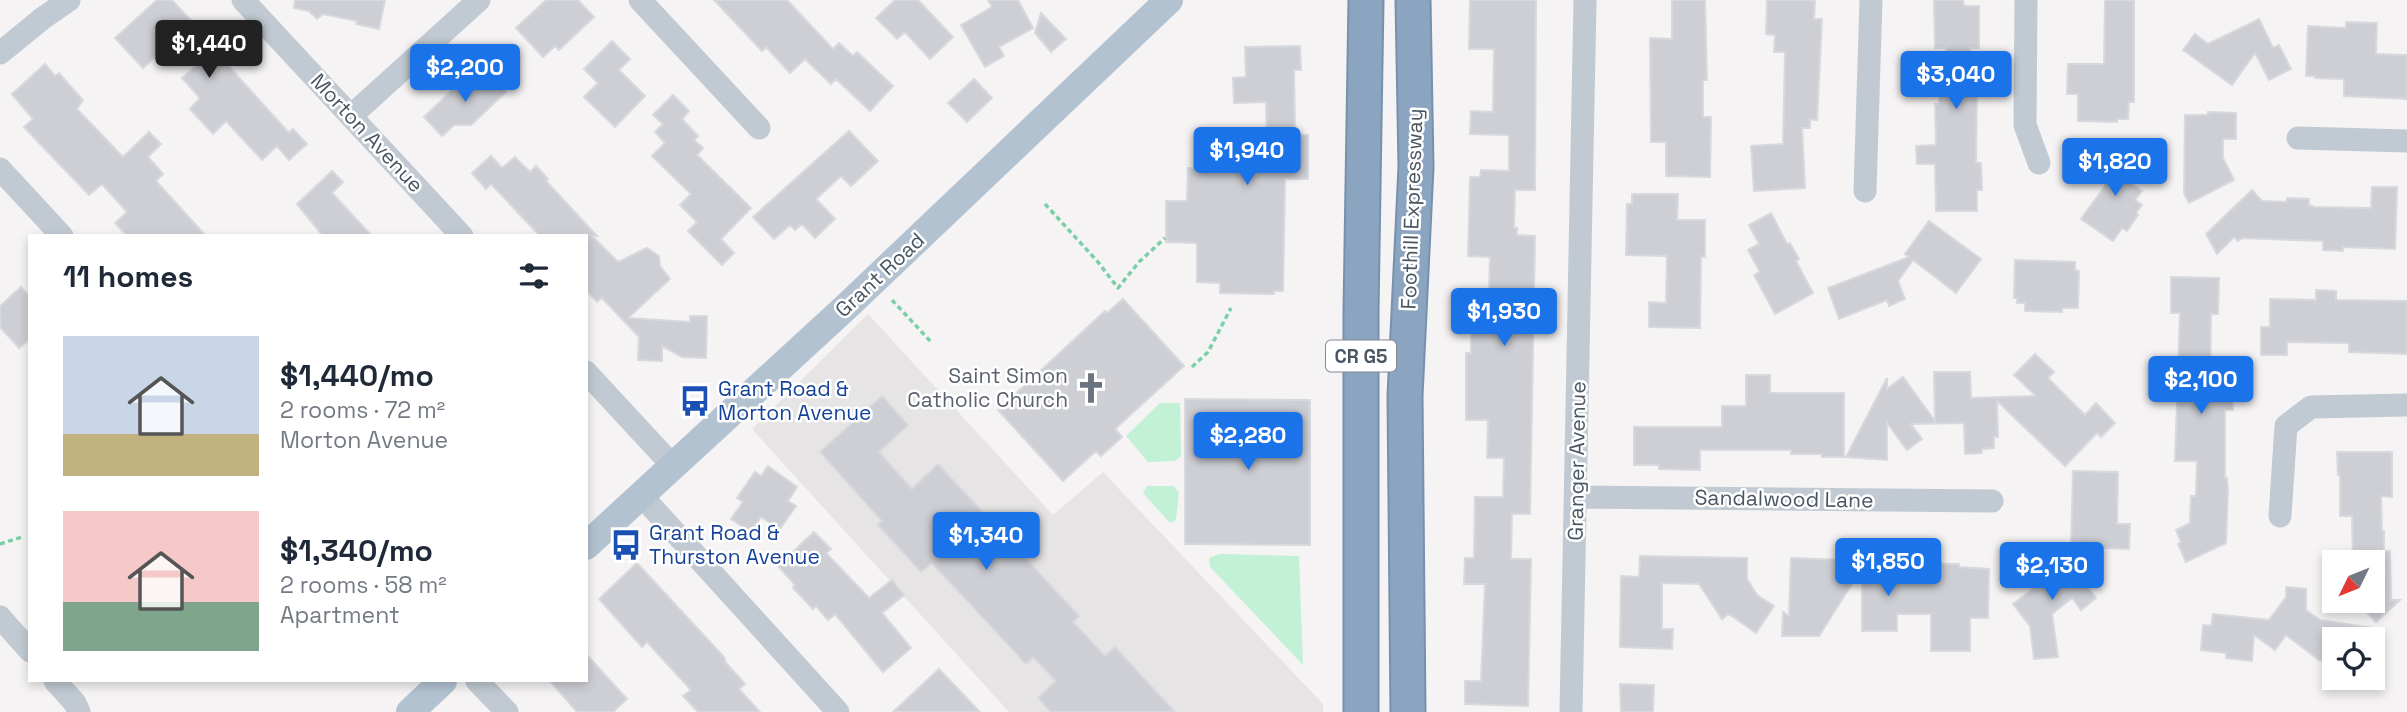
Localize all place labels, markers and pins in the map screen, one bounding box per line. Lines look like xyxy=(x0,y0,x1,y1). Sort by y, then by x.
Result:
pin: $1,440 xyxy=(152,20,266,80)
pin: $2,200 xyxy=(408,44,522,104)
pin: $3,040 xyxy=(1899,52,2013,111)
pin: $1,940 xyxy=(1190,128,1304,187)
pin: $1,820 xyxy=(2058,138,2172,198)
pin: $1,930 xyxy=(1447,288,1561,348)
pin: $2,100 xyxy=(2144,356,2258,416)
place label: Saint Simon Catholic Church xyxy=(907,362,1068,413)
church icon: Saint Simon Catholic Church xyxy=(1074,371,1108,405)
place label: Grant Road & Morton Avenue xyxy=(718,375,871,426)
bus stop icon: Grant Road & Morton Avenue xyxy=(678,384,712,418)
pin: $2,280 xyxy=(1191,412,1305,472)
pin: $1,340 xyxy=(929,512,1043,572)
place label: Grant Road & Thurston Avenue xyxy=(649,519,820,570)
bus stop icon: Grant Road & Thurston Avenue xyxy=(609,528,643,562)
pin: $1,850 xyxy=(1831,538,1945,598)
pin: $2,130 xyxy=(1995,542,2109,602)

